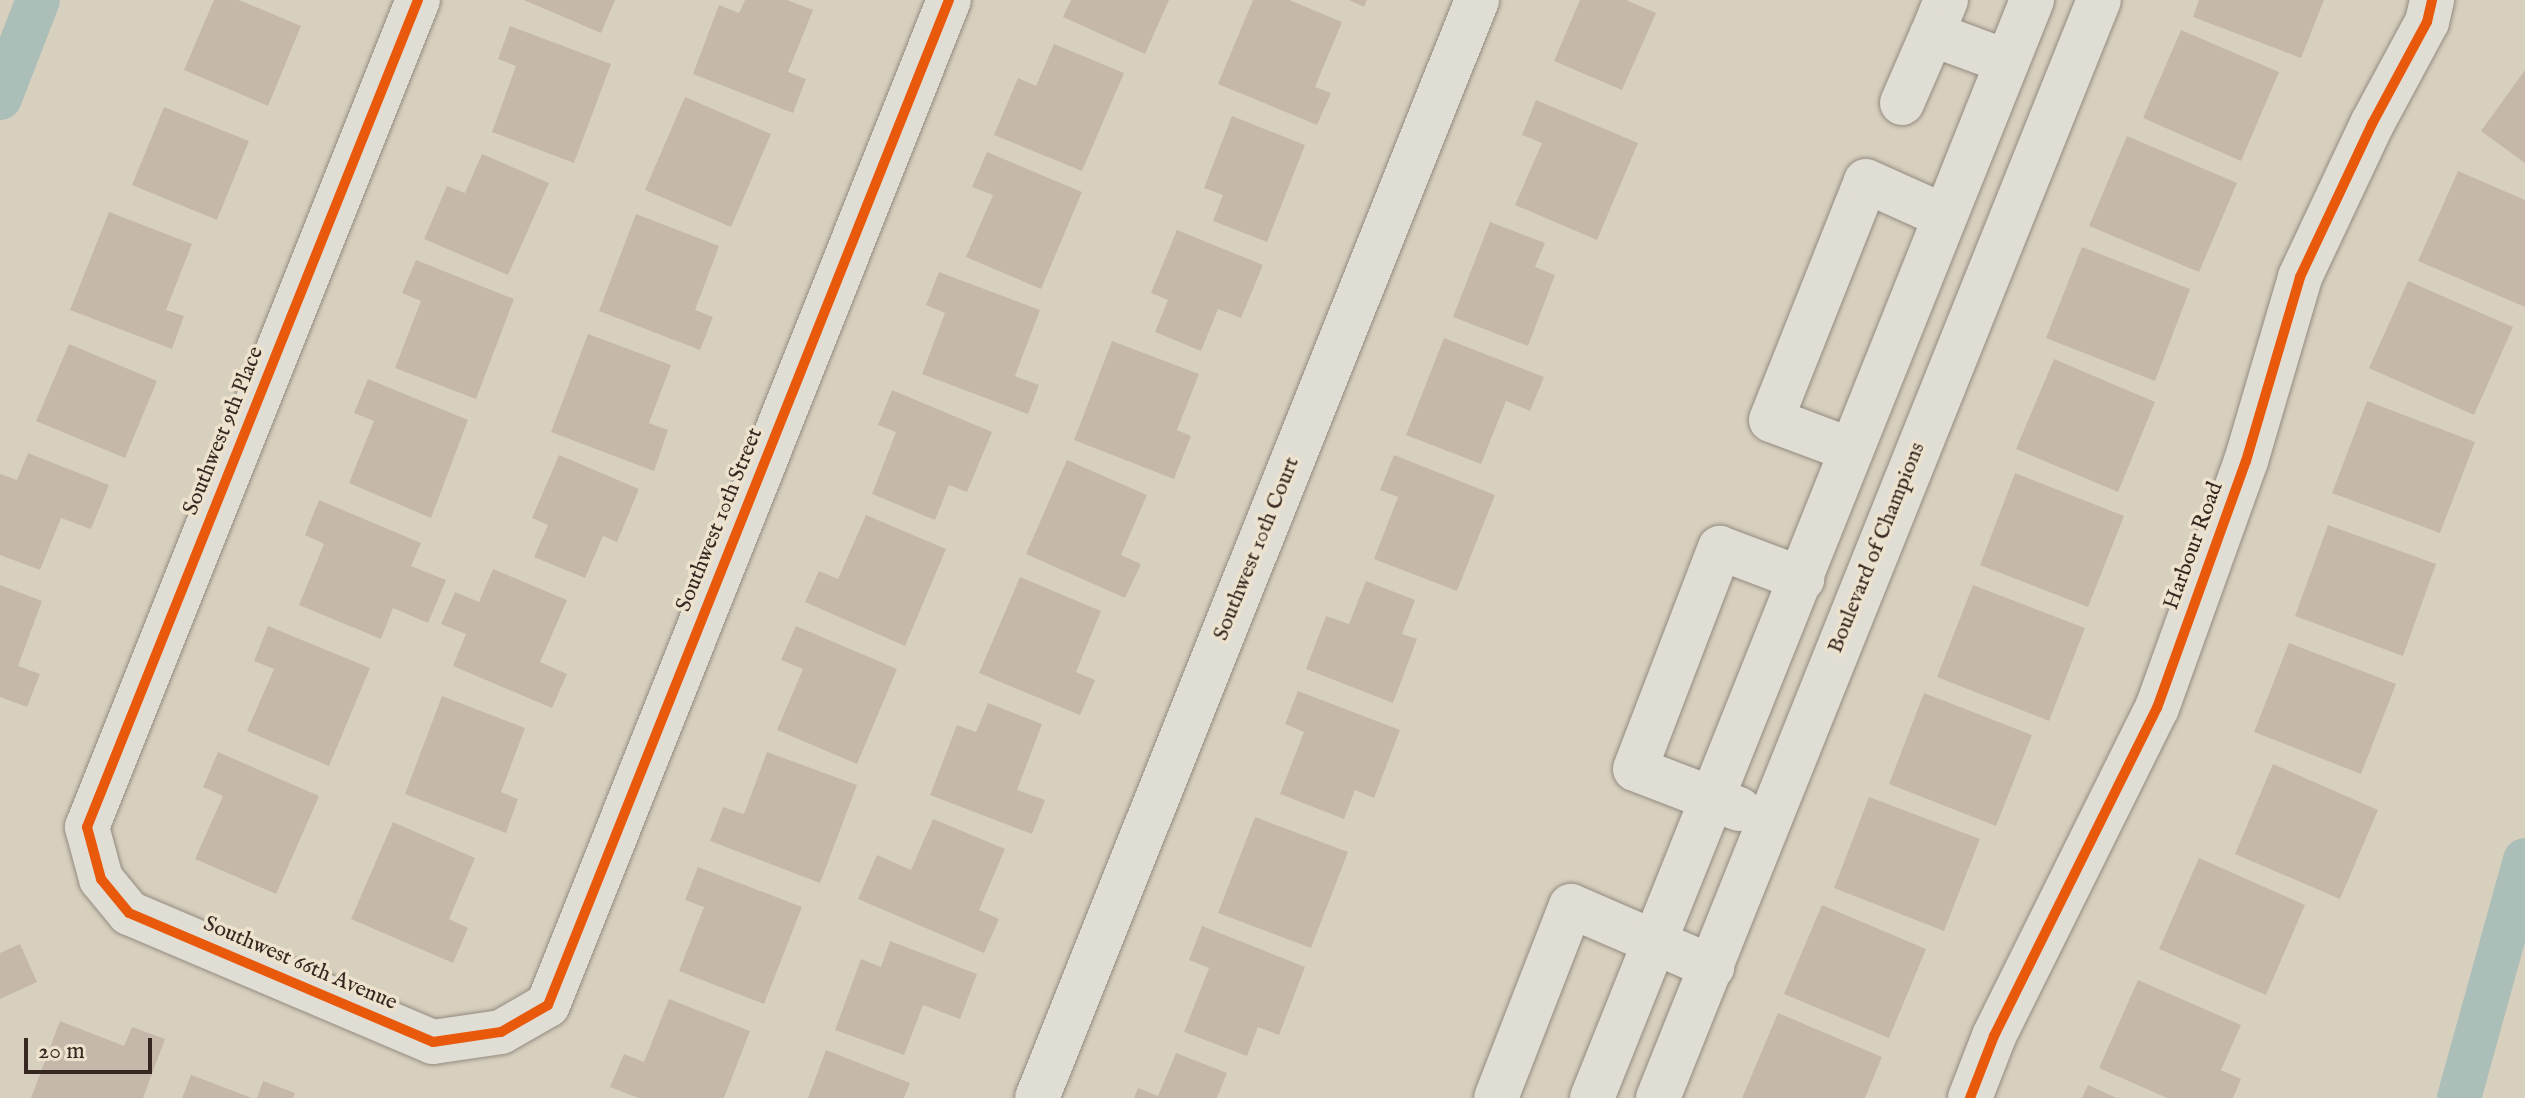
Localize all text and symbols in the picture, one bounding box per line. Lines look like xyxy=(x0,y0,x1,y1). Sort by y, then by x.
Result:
street label: Southwest 9th Place xyxy=(178,343,270,519)
street label: Southwest 10th Street xyxy=(671,424,769,616)
street label: Boulevard of Champions xyxy=(1823,439,1931,657)
street label: Southwest 10th Court xyxy=(1208,453,1306,645)
street label: Harbour Road xyxy=(2159,479,2229,613)
street label: Southwest 66th Avenue xyxy=(199,911,401,1017)
scale bar xyxy=(28,1022,156,1072)
text: 20 m xyxy=(38,1036,85,1067)

